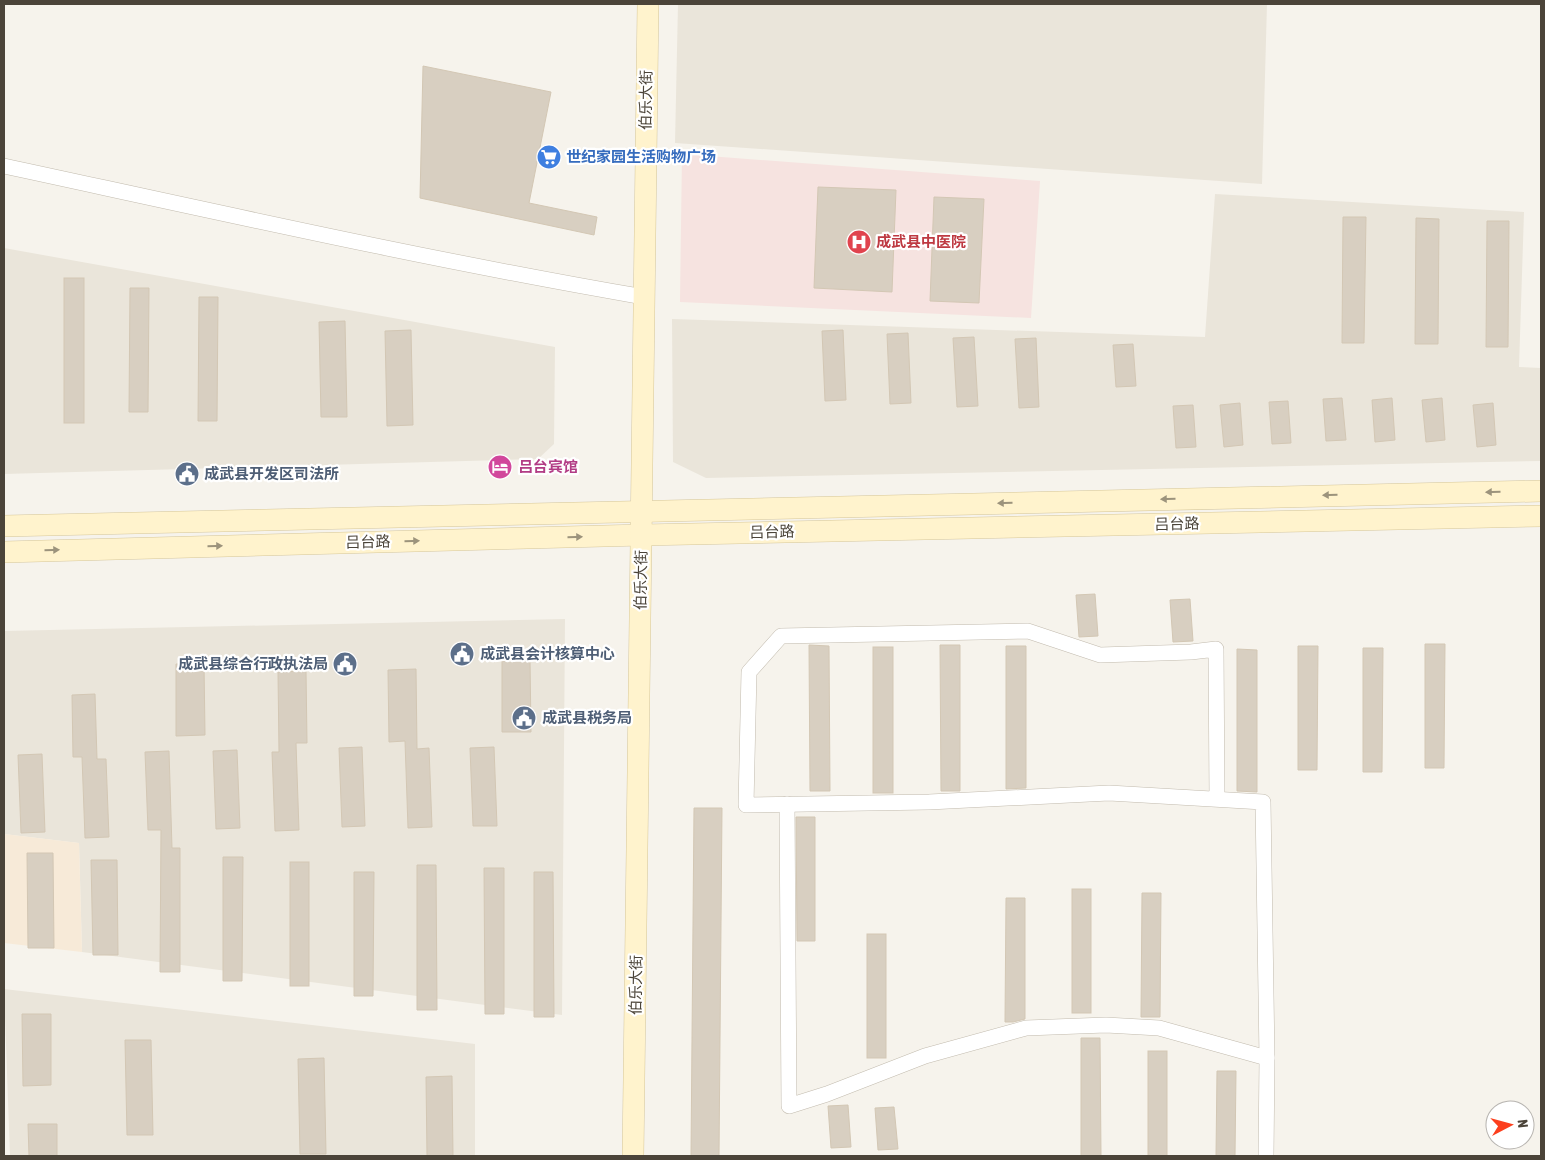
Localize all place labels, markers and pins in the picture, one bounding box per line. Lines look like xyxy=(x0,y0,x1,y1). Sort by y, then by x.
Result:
supermarket icon: 世纪家园生活购物广场 xyxy=(536,144,562,170)
place label: 世纪家园生活购物广场 xyxy=(566,148,716,165)
hospital icon: 成武县中医院 xyxy=(846,229,872,255)
place label: 成武县中医院 xyxy=(876,233,966,250)
hotel icon: 吕台宾馆 xyxy=(487,454,513,480)
place label: 吕台宾馆 xyxy=(518,458,578,475)
public building icon: 成武县开发区司法所 xyxy=(174,461,200,487)
place label: 成武县开发区司法所 xyxy=(204,465,339,482)
public building icon: 成武县会计核算中心 xyxy=(449,641,475,667)
place label: 成武县会计核算中心 xyxy=(480,645,615,662)
public building icon: 成武县综合行政执法局 xyxy=(332,651,358,677)
place label: 成武县综合行政执法局 xyxy=(178,655,328,672)
public building icon: 成武县税务局 xyxy=(511,705,537,731)
place label: 成武县税务局 xyxy=(542,709,632,726)

